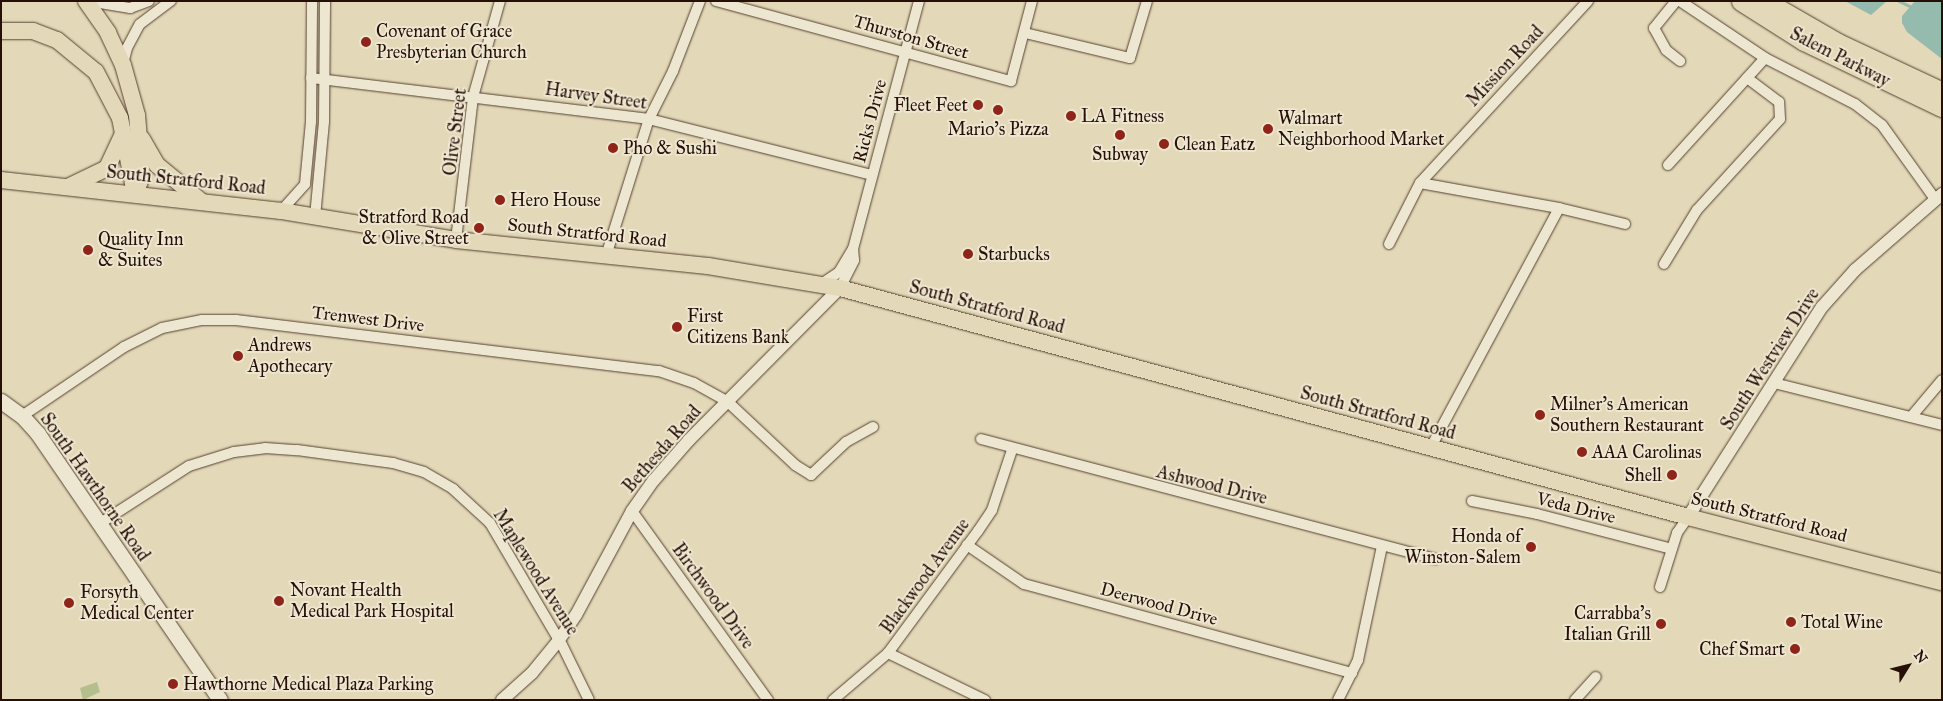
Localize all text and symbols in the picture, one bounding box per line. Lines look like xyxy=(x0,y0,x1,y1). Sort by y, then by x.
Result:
street label: Thurston Street xyxy=(851,10,971,64)
place label: Covenant of Grace Presbyterian Church xyxy=(376,21,527,64)
street label: Mission Road xyxy=(1462,21,1548,111)
street label: Salem Parkway xyxy=(1786,23,1894,91)
marker: Covenant of Grace Presbyterian Church xyxy=(360,36,372,48)
street label: Ricks Drive xyxy=(848,77,892,165)
street label: Harvey Street xyxy=(544,78,648,114)
street label: Olive Street xyxy=(439,87,471,177)
place label: Fleet Feet xyxy=(893,94,968,116)
marker: Fleet Feet xyxy=(972,99,984,111)
marker: Mario's Pizza xyxy=(992,104,1004,116)
place label: LA Fitness xyxy=(1081,105,1164,127)
place label: Walmart Neighborhood Market xyxy=(1278,108,1444,150)
marker: LA Fitness xyxy=(1065,110,1077,122)
place label: Mario's Pizza xyxy=(947,118,1049,140)
marker: Walmart Neighborhood Market xyxy=(1262,123,1274,135)
marker: Subway xyxy=(1114,129,1126,141)
place label: Clean Eatz xyxy=(1174,133,1255,155)
place label: Pho & Sushi xyxy=(623,137,717,159)
marker: Clean Eatz xyxy=(1158,138,1170,150)
marker: Pho & Sushi xyxy=(607,142,619,154)
place label: Subway xyxy=(1092,143,1148,165)
street label: South Stratford Road xyxy=(105,161,267,199)
place label: Hero House xyxy=(510,189,601,211)
marker: Hero House xyxy=(494,194,506,206)
place label: Stratford Road & Olive Street xyxy=(359,207,469,250)
street label: South Stratford Road xyxy=(506,214,668,252)
marker: Stratford Road & Olive Street xyxy=(473,222,485,234)
place label: Quality Inn & Suites xyxy=(98,229,184,272)
place label: Starbucks xyxy=(978,243,1050,265)
marker: Quality Inn & Suites xyxy=(82,244,94,256)
marker: Starbucks xyxy=(962,248,974,260)
street label: South Stratford Road xyxy=(907,276,1067,338)
street label: South Westview Drive xyxy=(1716,284,1824,434)
street label: Trenwest Drive xyxy=(311,301,425,337)
place label: First Citizens Bank xyxy=(687,306,789,348)
marker: First Citizens Bank xyxy=(671,321,683,333)
place label: Andrews Apothecary xyxy=(248,335,333,378)
marker: Andrews Apothecary xyxy=(232,350,244,362)
street label: South Stratford Road xyxy=(1298,382,1458,444)
place label: Milner's American Southern Restaurant xyxy=(1550,394,1704,436)
street label: Bethesda Road xyxy=(618,401,706,497)
street label: South Hawthorne Road xyxy=(36,409,154,565)
marker: Milner's American Southern Restaurant xyxy=(1534,409,1546,421)
place label: AAA Carolinas xyxy=(1592,441,1702,463)
marker: AAA Carolinas xyxy=(1576,446,1588,458)
street label: Ashwood Drive xyxy=(1155,461,1269,509)
place label: Shell xyxy=(1624,464,1662,486)
marker: Shell xyxy=(1666,469,1678,481)
street label: South Stratford Road xyxy=(1689,487,1849,547)
street label: Veda Drive xyxy=(1534,488,1618,528)
street label: Maplewood Avenue xyxy=(489,505,583,639)
street label: Blackwood Avenue xyxy=(876,514,974,638)
place label: Honda of Winston-Salem xyxy=(1405,526,1521,568)
street label: Birchwood Drive xyxy=(667,539,759,653)
marker: Honda of Winston-Salem xyxy=(1525,541,1537,553)
street label: Deerwood Drive xyxy=(1098,578,1220,630)
place label: Novant Health Medical Park Hospital xyxy=(290,580,454,622)
place label: Forsyth Medical Center xyxy=(80,582,194,624)
marker: Novant Health Medical Park Hospital xyxy=(272,594,286,608)
marker: Forsyth Medical Center xyxy=(62,596,76,610)
place label: Carrabba's Italian Grill xyxy=(1564,603,1651,646)
place label: Total Wine xyxy=(1801,611,1883,633)
marker: Total Wine xyxy=(1785,616,1797,628)
marker: Carrabba's Italian Grill xyxy=(1655,618,1667,630)
place label: Chef Smart xyxy=(1699,638,1785,660)
north arrow xyxy=(1883,641,1933,691)
marker: Chef Smart xyxy=(1789,643,1801,655)
text: N xyxy=(1910,647,1931,667)
place label: Hawthorne Medical Plaza Parking xyxy=(183,673,433,695)
marker: Hawthorne Medical Plaza Parking xyxy=(167,678,179,690)

